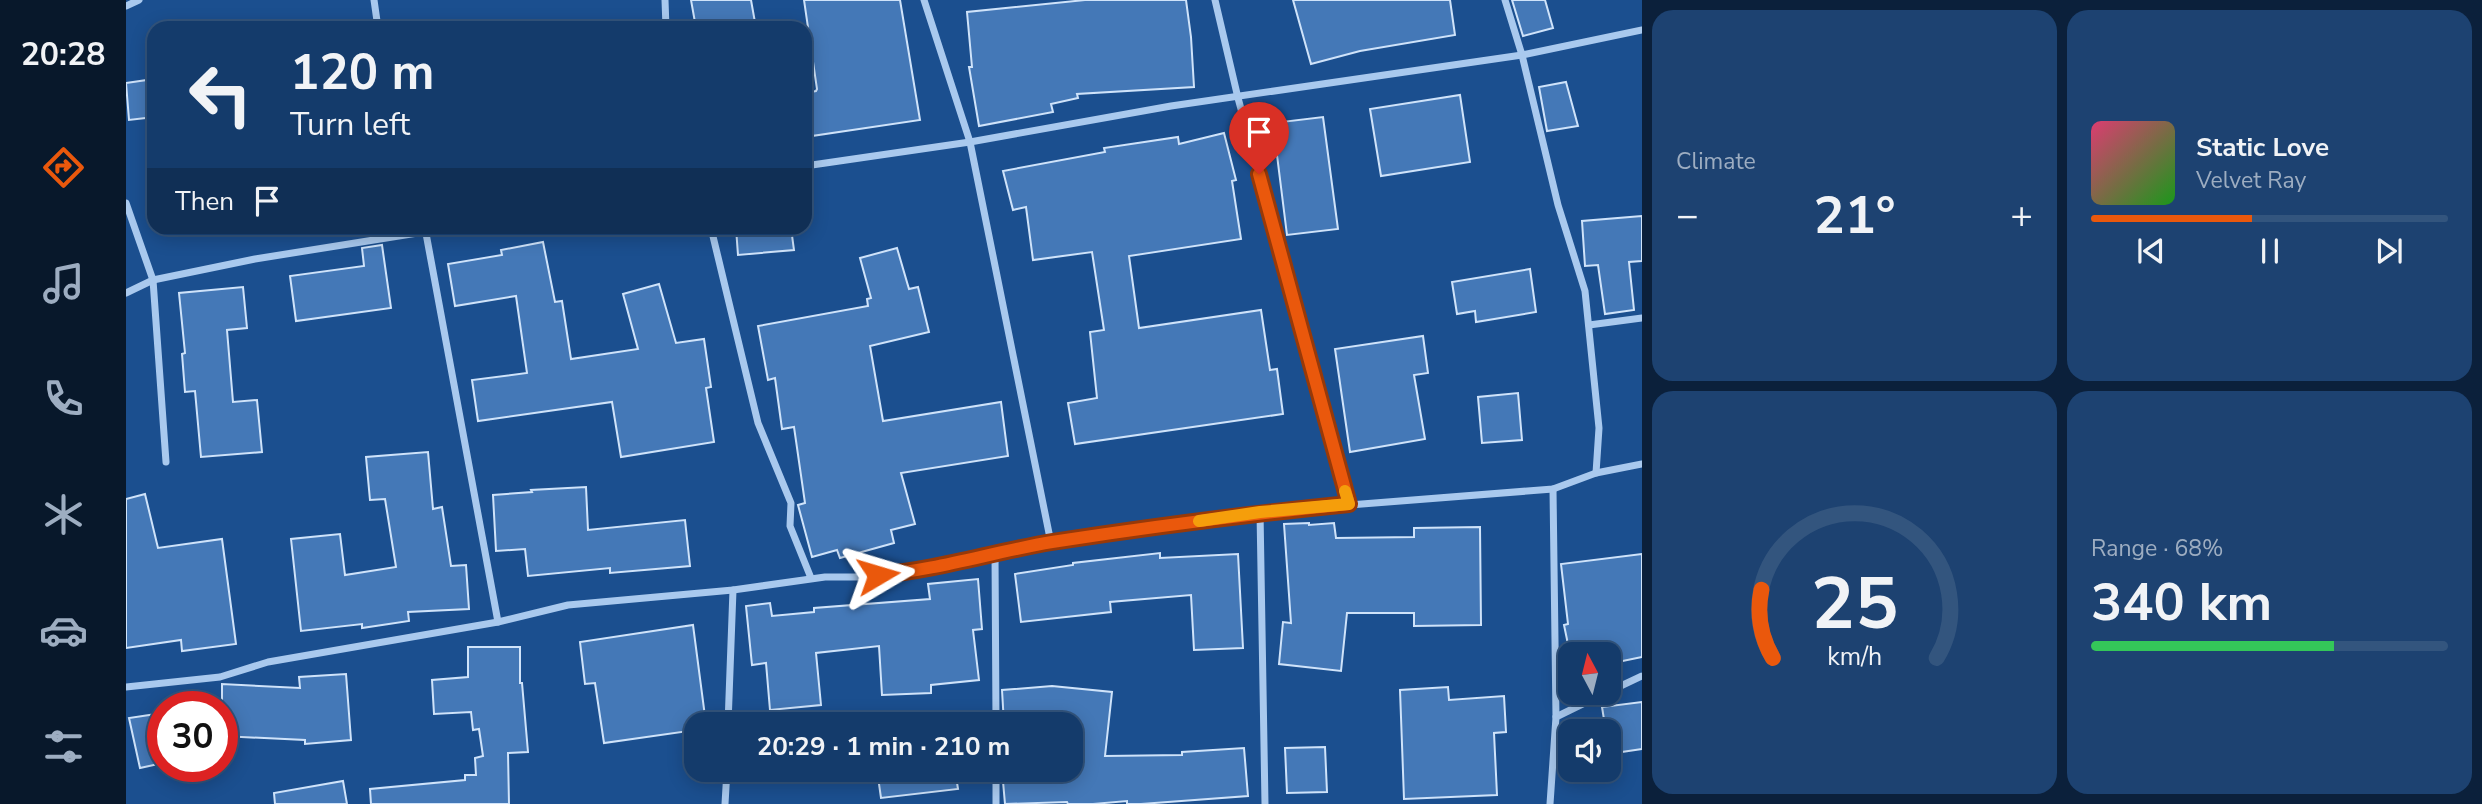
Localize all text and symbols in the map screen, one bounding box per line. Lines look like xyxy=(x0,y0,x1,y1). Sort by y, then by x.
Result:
text: 20:28 xyxy=(21,33,105,76)
text: 120 m xyxy=(290,39,434,106)
icon: left xyxy=(175,49,266,140)
pin xyxy=(1229,102,1289,174)
text: Turn left xyxy=(290,103,410,146)
icon: arrive xyxy=(1240,113,1278,151)
text: Static Love xyxy=(2196,130,2329,165)
icon: directions xyxy=(39,143,88,192)
text: Climate xyxy=(1676,146,1756,177)
text: Velvet Ray xyxy=(2196,165,2306,196)
text: 21° xyxy=(1813,180,1896,251)
icon: arrive xyxy=(248,182,286,220)
text: Then xyxy=(175,184,234,219)
text: − xyxy=(1676,190,1699,241)
text: + xyxy=(2010,190,2033,241)
icon: previous xyxy=(2132,232,2170,270)
icon: pause xyxy=(2251,232,2289,270)
icon: next xyxy=(2370,232,2408,270)
icon: music xyxy=(39,259,88,308)
icon: phone xyxy=(39,374,88,423)
icon: climate xyxy=(39,490,88,539)
text: Range · 68% xyxy=(2091,533,2223,564)
position arrow xyxy=(841,538,915,612)
text: 25 xyxy=(1811,555,1898,655)
text: 340 km xyxy=(2091,567,2272,638)
icon: car xyxy=(39,606,88,655)
text: km/h xyxy=(1827,640,1882,674)
north arrow xyxy=(1558,642,1620,705)
map controls xyxy=(1558,642,1621,782)
speed limit sign: 30 xyxy=(147,691,238,782)
button: sound xyxy=(1558,719,1621,782)
icon: filters xyxy=(39,722,88,771)
text: 20:29 · 1 min · 210 m xyxy=(757,729,1010,764)

